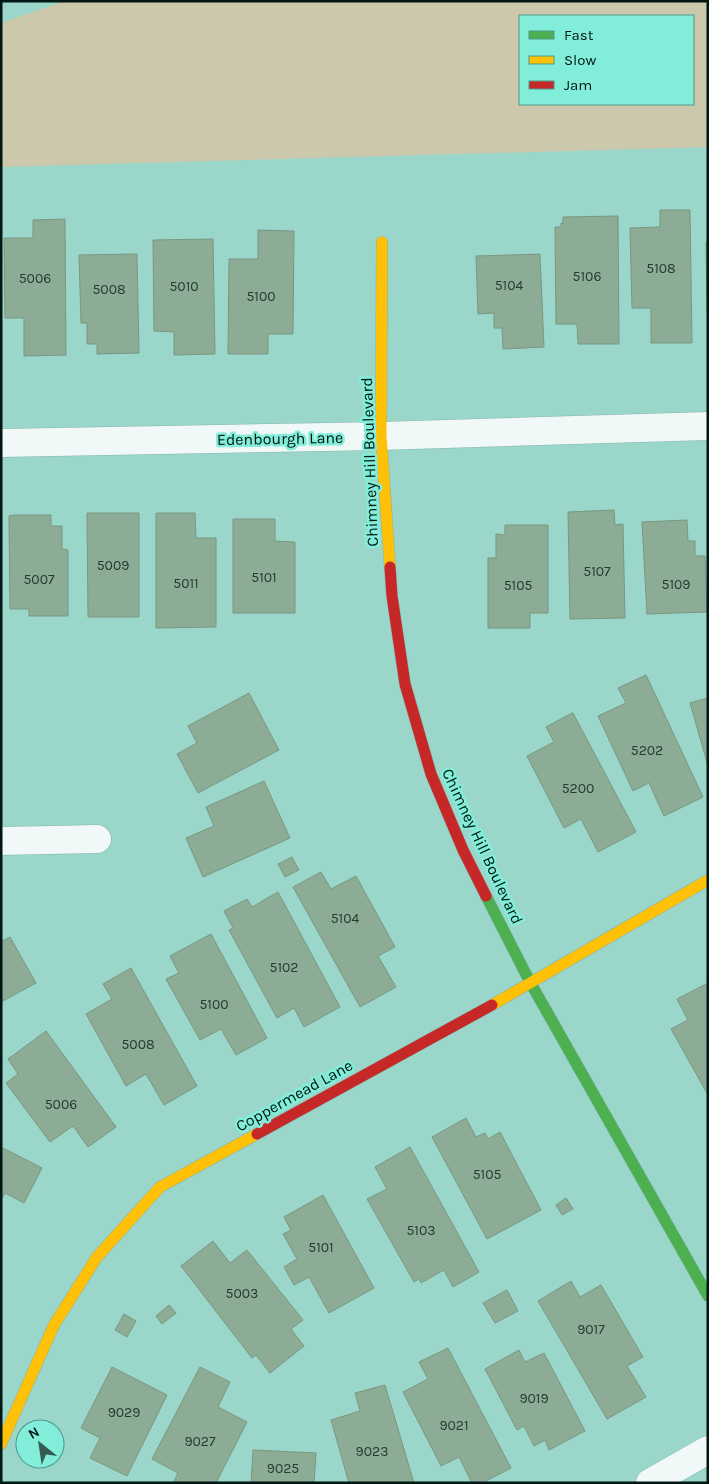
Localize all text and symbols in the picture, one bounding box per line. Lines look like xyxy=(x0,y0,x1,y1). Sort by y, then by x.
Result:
legend xyxy=(519,15,694,105)
text: Fast xyxy=(564,26,594,44)
text: Slow xyxy=(564,51,596,69)
text: Jam xyxy=(564,76,592,94)
house number: 5108 xyxy=(646,260,676,277)
house number: 5106 xyxy=(573,268,601,285)
house number: 5006 xyxy=(19,270,51,287)
house number: 5104 xyxy=(495,277,524,294)
house number: 5010 xyxy=(169,278,199,295)
house number: 5008 xyxy=(92,281,126,298)
house number: 5100 xyxy=(246,288,276,305)
street label: Chimney Hill Boulevard xyxy=(357,377,382,547)
street label: Edenbourgh Lane xyxy=(217,428,343,449)
house number: 5009 xyxy=(97,557,129,574)
house number: 5107 xyxy=(583,563,611,580)
house number: 5101 xyxy=(251,569,277,586)
house number: 5007 xyxy=(23,571,55,588)
house number: 5011 xyxy=(173,575,199,592)
house number: 5109 xyxy=(662,576,690,593)
house number: 5105 xyxy=(504,577,532,594)
house number: 5202 xyxy=(631,742,663,759)
street label: Chimney Hill Boulevard xyxy=(438,765,527,927)
house number: 5200 xyxy=(562,780,594,797)
house number: 5104 xyxy=(331,910,360,927)
house number: 5102 xyxy=(270,959,298,976)
house number: 5100 xyxy=(199,996,229,1013)
house number: 5008 xyxy=(121,1036,155,1053)
street label: Coppermead Lane xyxy=(232,1055,356,1135)
house number: 5006 xyxy=(45,1096,77,1113)
house number: 5105 xyxy=(473,1166,501,1183)
house number: 5103 xyxy=(406,1222,436,1239)
house number: 5101 xyxy=(308,1239,334,1256)
house number: 5003 xyxy=(226,1285,258,1302)
house number: 9017 xyxy=(577,1321,605,1338)
house number: 9019 xyxy=(519,1390,549,1407)
house number: 9029 xyxy=(108,1404,140,1421)
house number: 9021 xyxy=(439,1417,469,1434)
north arrow xyxy=(15,1419,65,1469)
text: N xyxy=(25,1423,42,1443)
house number: 9027 xyxy=(184,1433,216,1450)
house number: 9023 xyxy=(356,1443,388,1460)
house number: 9025 xyxy=(267,1460,299,1477)

